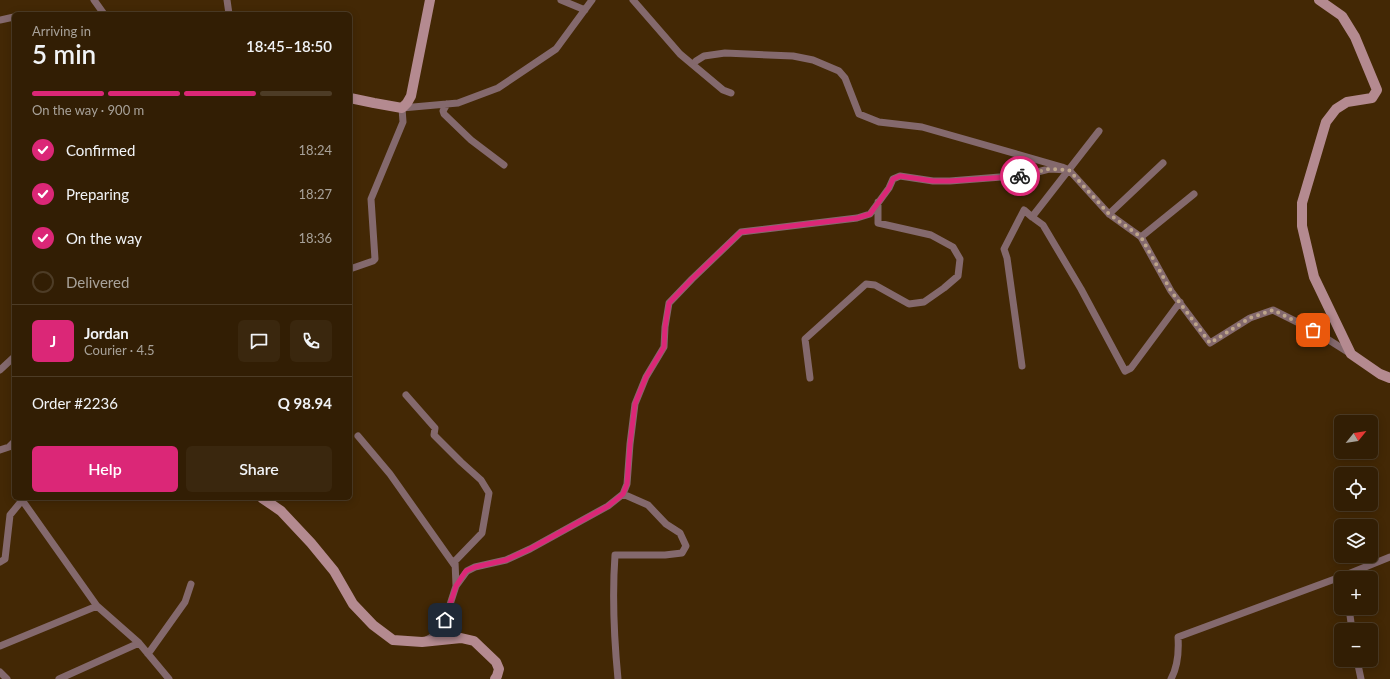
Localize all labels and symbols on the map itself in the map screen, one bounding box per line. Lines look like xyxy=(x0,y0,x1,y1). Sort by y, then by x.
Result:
courier xyxy=(1000,156,1040,196)
pin xyxy=(1296,313,1330,347)
north arrow xyxy=(1334,415,1378,459)
pin xyxy=(428,603,462,637)

